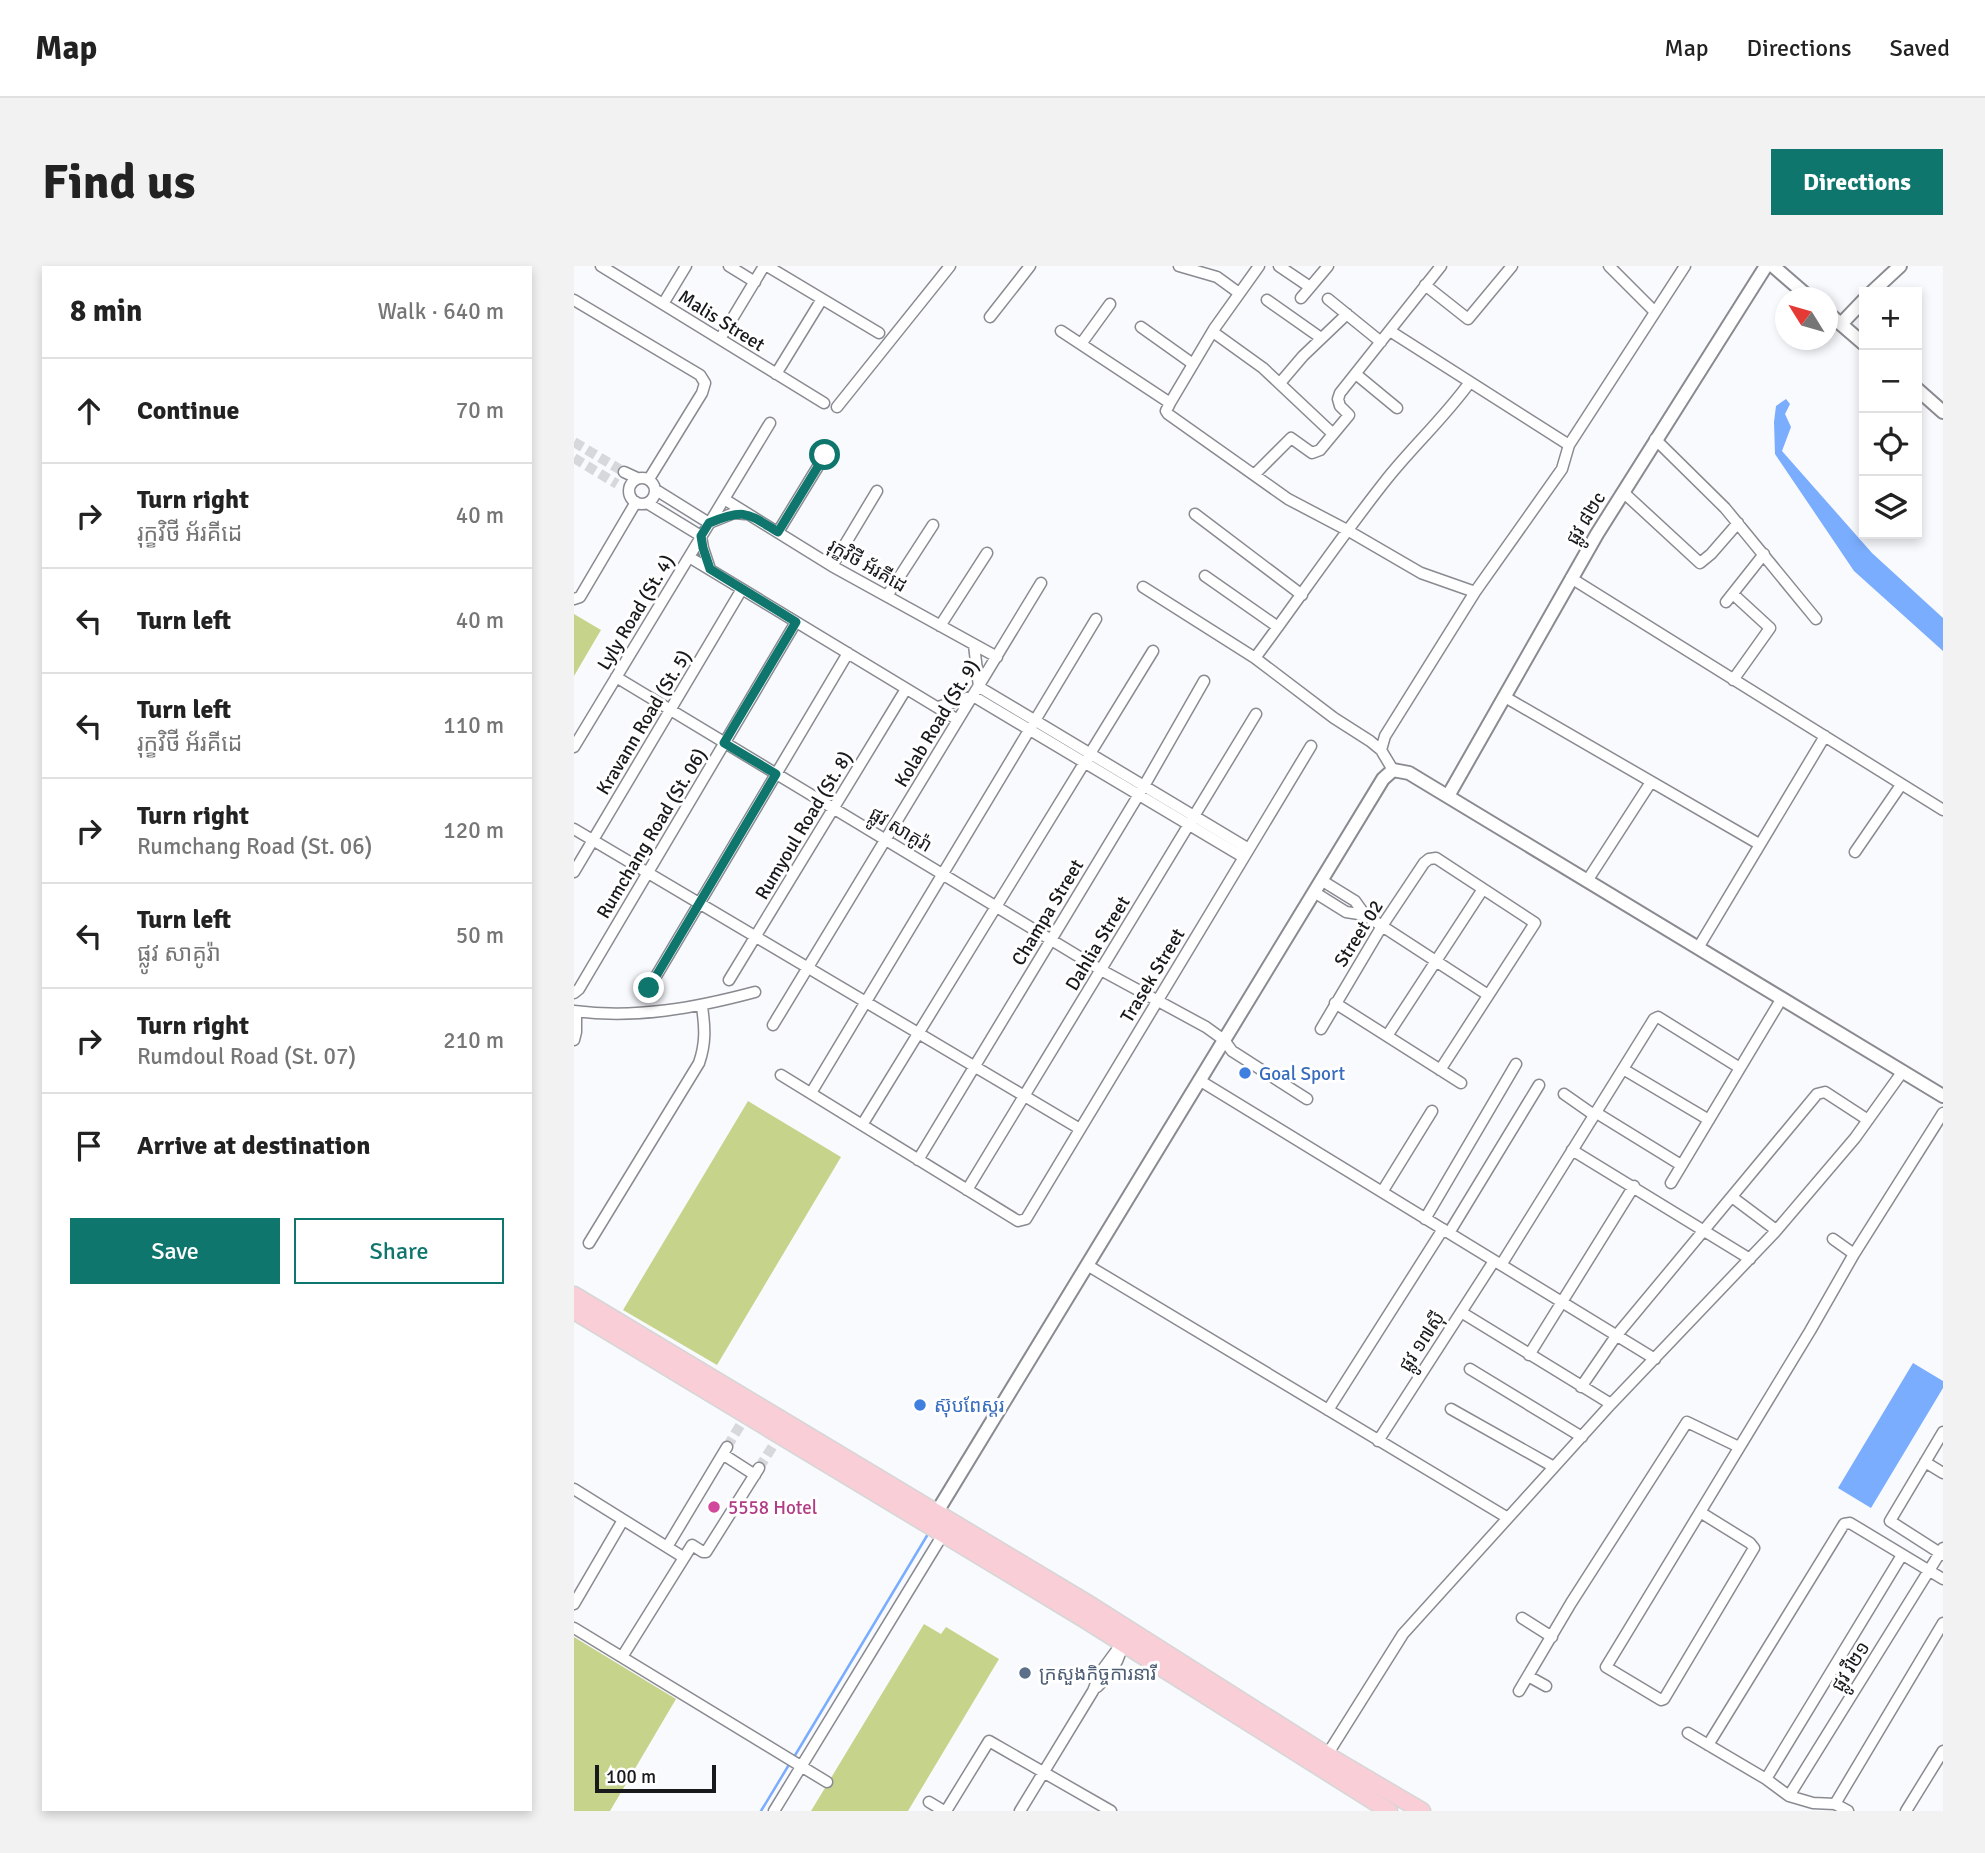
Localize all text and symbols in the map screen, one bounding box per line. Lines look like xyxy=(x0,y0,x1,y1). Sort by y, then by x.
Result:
text: Map xyxy=(35,28,97,69)
text: Map xyxy=(1664,33,1709,63)
text: Directions xyxy=(1747,33,1852,63)
text: Saved xyxy=(1890,33,1950,63)
button: Directions xyxy=(1771,149,1943,215)
text: Find us xyxy=(42,152,195,212)
street label: Malis Street xyxy=(674,285,770,357)
north arrow xyxy=(1775,287,1838,350)
map controls xyxy=(1859,287,1922,539)
button: + xyxy=(1859,287,1922,350)
text: 8 min xyxy=(70,293,142,330)
text: Walk · 640 m xyxy=(378,297,504,326)
button: − xyxy=(1859,350,1922,413)
icon: ahead xyxy=(70,392,108,430)
text: Continue xyxy=(137,395,239,427)
text: 70 m xyxy=(456,396,504,425)
button: locate xyxy=(1859,413,1922,476)
route start xyxy=(809,439,840,470)
button: layers xyxy=(1859,476,1922,539)
text: Turn right xyxy=(137,484,249,516)
street label: ផ្លូវ ៨២c xyxy=(1561,488,1615,552)
icon: right xyxy=(70,497,108,535)
text: 40 m xyxy=(456,501,504,530)
text: រុក្ខវិថី អ័រគីដេ xyxy=(137,519,242,548)
street label: រុក្ខវិថី អ័រគីដេ xyxy=(824,534,911,598)
street label: Lyly Road (St. 4) xyxy=(592,550,680,675)
icon: left xyxy=(70,602,108,640)
text: Turn left xyxy=(137,605,231,637)
text: 40 m xyxy=(456,606,504,635)
street label: Kravann Road (St. 5) xyxy=(591,646,697,799)
street label: Kolab Road (St. 9) xyxy=(889,655,984,792)
text: Turn left xyxy=(137,694,231,726)
icon: left xyxy=(70,707,108,745)
text: 110 m xyxy=(443,711,504,740)
text: រុក្ខវិថី អ័រគីដេ xyxy=(137,729,242,758)
street label: Rumchang Road (St. 06) xyxy=(592,744,712,923)
street label: Rumyoul Road (St. 8) xyxy=(750,747,858,904)
text: Turn right xyxy=(137,800,249,832)
street label: ផ្លូវ សាគូរ៉ា xyxy=(862,802,936,862)
icon: right xyxy=(70,812,108,850)
text: 120 m xyxy=(443,816,504,845)
text: Rumchang Road (St. 06) xyxy=(137,832,372,861)
street label: Champa Street xyxy=(1007,855,1089,970)
street label: Dahlia Street xyxy=(1060,892,1136,995)
street label: Street 02 xyxy=(1329,896,1389,971)
text: Turn left xyxy=(137,904,231,936)
icon: left xyxy=(70,917,108,955)
text: 50 m xyxy=(456,921,504,950)
street label: Trasek Street xyxy=(1115,924,1191,1027)
text: ផ្លូវ សាគូរ៉ា xyxy=(137,939,221,968)
route end xyxy=(633,972,664,1003)
text: Turn right xyxy=(137,1010,249,1042)
icon: right xyxy=(70,1022,108,1060)
text: 210 m xyxy=(443,1026,504,1055)
text: Rumdoul Road (St. 07) xyxy=(137,1042,356,1071)
place label: Goal Sport xyxy=(1259,1062,1345,1086)
marker: Goal Sport xyxy=(1237,1065,1253,1081)
icon: arrive xyxy=(70,1127,108,1165)
text: Arrive at destination xyxy=(137,1130,370,1162)
button: Save xyxy=(70,1218,280,1284)
button: Share xyxy=(294,1218,504,1284)
street label: ផ្លូវ ១៧ស៊ី xyxy=(1394,1307,1454,1379)
place label: ស៊ុបពែស្តរ xyxy=(934,1394,1004,1418)
marker: ស៊ុបពែស្តរ xyxy=(912,1397,928,1413)
place label: 5558 Hotel xyxy=(728,1496,817,1520)
marker: 5558 Hotel xyxy=(706,1499,722,1515)
street label: ផ្លូវ វី២១ xyxy=(1825,1636,1880,1699)
place label: ក្រសួងកិច្ចការនារី xyxy=(1039,1662,1158,1686)
marker: ក្រសួងកិច្ចការនារី xyxy=(1017,1665,1033,1681)
scale bar xyxy=(595,1762,716,1794)
text: 100 m xyxy=(606,1765,656,1789)

